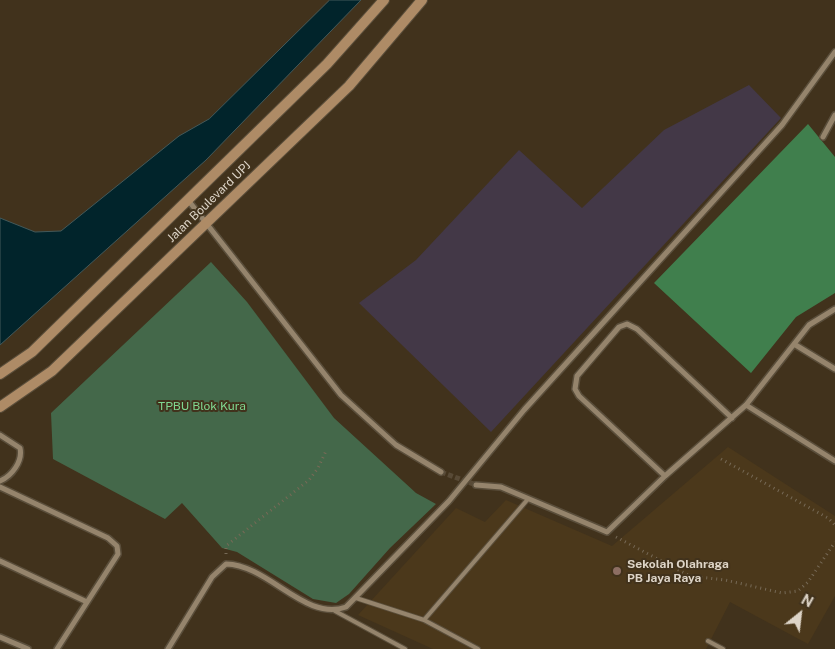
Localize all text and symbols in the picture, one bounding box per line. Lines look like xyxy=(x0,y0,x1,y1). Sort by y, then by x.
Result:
street label: Jalan Boulevard UPJ xyxy=(164,158,254,246)
park label: TPBU Blok Kura xyxy=(158,399,246,413)
place label: Sekolah Olahraga PB Jaya Raya xyxy=(627,557,729,585)
marker: Sekolah Olahraga PB Jaya Raya xyxy=(611,565,623,577)
north arrow xyxy=(775,589,825,639)
text: N xyxy=(799,591,816,611)

